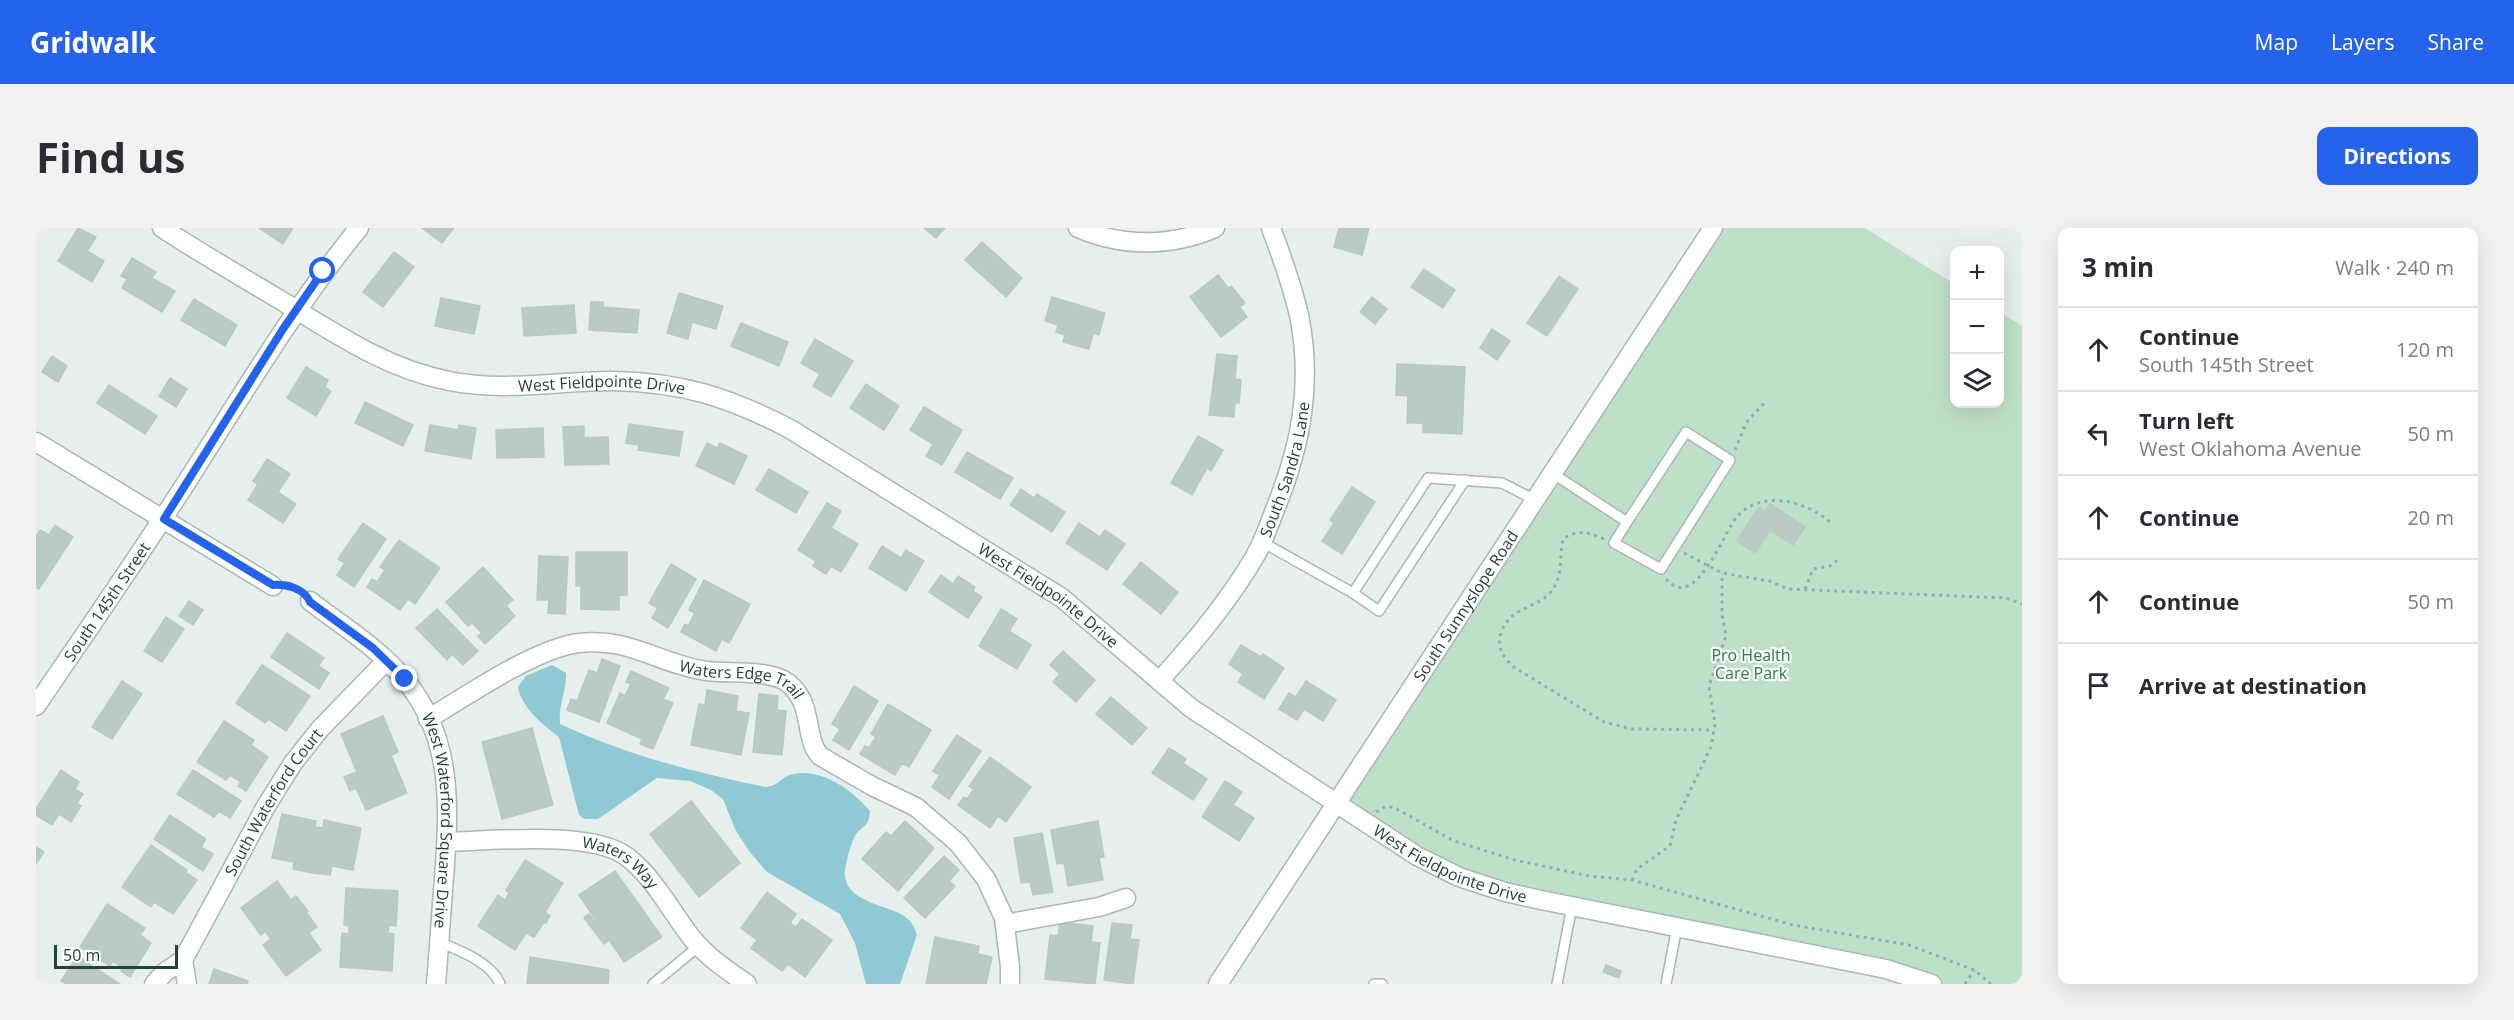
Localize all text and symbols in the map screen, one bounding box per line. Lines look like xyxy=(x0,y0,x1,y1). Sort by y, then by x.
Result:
text: Gridwalk xyxy=(30,23,156,61)
text: Map xyxy=(2255,28,2298,56)
text: Layers xyxy=(2331,28,2395,56)
text: Share xyxy=(2428,28,2484,56)
button: Directions xyxy=(2317,127,2478,185)
text: Find us xyxy=(36,128,185,185)
map controls xyxy=(1950,246,2004,408)
button: + xyxy=(1950,246,2004,300)
text: 3 min xyxy=(2082,249,2154,285)
text: Walk · 240 m xyxy=(2335,254,2454,281)
route start xyxy=(309,257,335,283)
button: − xyxy=(1950,300,2004,354)
text: Continue xyxy=(2139,321,2239,351)
icon: ahead xyxy=(2082,333,2115,366)
text: 120 m xyxy=(2396,336,2454,363)
text: South 145th Street xyxy=(2139,351,2314,378)
button: layers xyxy=(1950,354,2004,408)
street label: West Fieldpointe Drive xyxy=(518,370,687,400)
street label: South Sandra Lane xyxy=(1254,401,1314,541)
text: Turn left xyxy=(2139,405,2234,435)
icon: left xyxy=(2082,417,2115,450)
text: 50 m xyxy=(2407,420,2454,447)
text: West Oklahoma Avenue xyxy=(2139,435,2362,462)
icon: ahead xyxy=(2082,501,2115,534)
text: Continue xyxy=(2139,502,2239,532)
text: 20 m xyxy=(2407,504,2454,531)
street label: South Sunnyslope Road xyxy=(1408,526,1523,686)
street label: South 145th Street xyxy=(59,538,155,666)
street label: West Fieldpointe Drive xyxy=(974,538,1123,653)
icon: ahead xyxy=(2082,585,2115,618)
text: Continue xyxy=(2139,586,2239,616)
text: 50 m xyxy=(2407,588,2454,615)
park label: Pro Health Care Park xyxy=(1711,644,1791,684)
street label: Waters Edge Trail xyxy=(677,654,810,703)
route end xyxy=(391,665,417,691)
icon: arrive xyxy=(2082,669,2115,702)
text: Arrive at destination xyxy=(2139,670,2367,700)
street label: West Waterford Square Drive xyxy=(417,709,458,929)
street label: South Waterford Court xyxy=(219,723,328,880)
street label: West Fieldpointe Drive xyxy=(1369,819,1529,908)
street label: Waters Way xyxy=(581,831,665,894)
scale bar xyxy=(54,942,178,970)
text: 50 m xyxy=(63,944,100,966)

